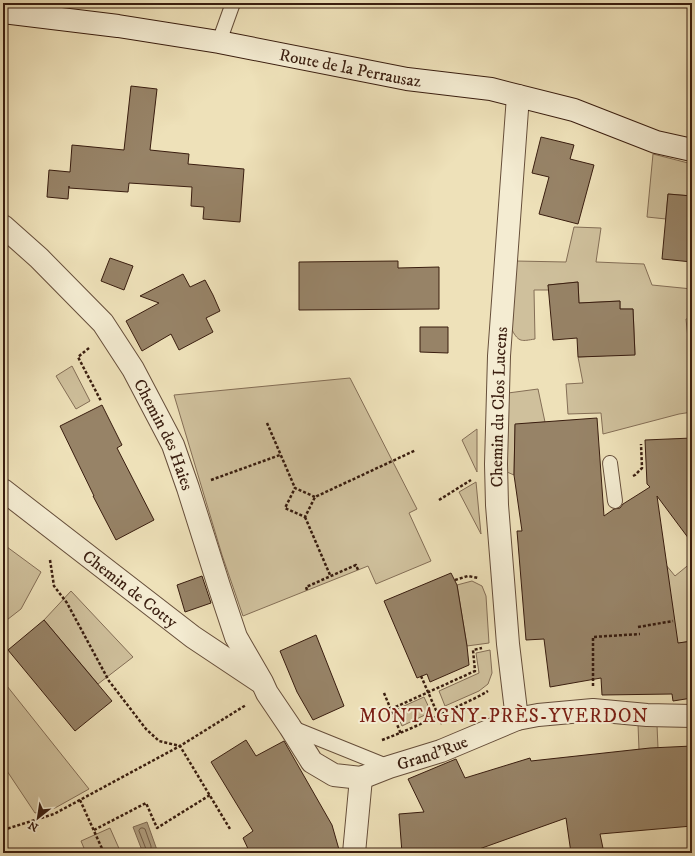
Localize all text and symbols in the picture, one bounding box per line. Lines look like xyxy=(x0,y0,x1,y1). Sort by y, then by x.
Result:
street label: Route de la Perrausaz xyxy=(277,44,423,93)
street label: Chemin du Clos Lucens xyxy=(486,326,513,488)
street label: Chemin des Haies xyxy=(128,375,198,494)
street label: Chemin de Cotty xyxy=(78,546,183,634)
district label: MONTAGNY-PRÈS-YVERDON xyxy=(359,704,649,728)
street label: Grand'Rue xyxy=(394,731,471,776)
north arrow xyxy=(18,798,58,838)
text: N xyxy=(26,817,41,834)

